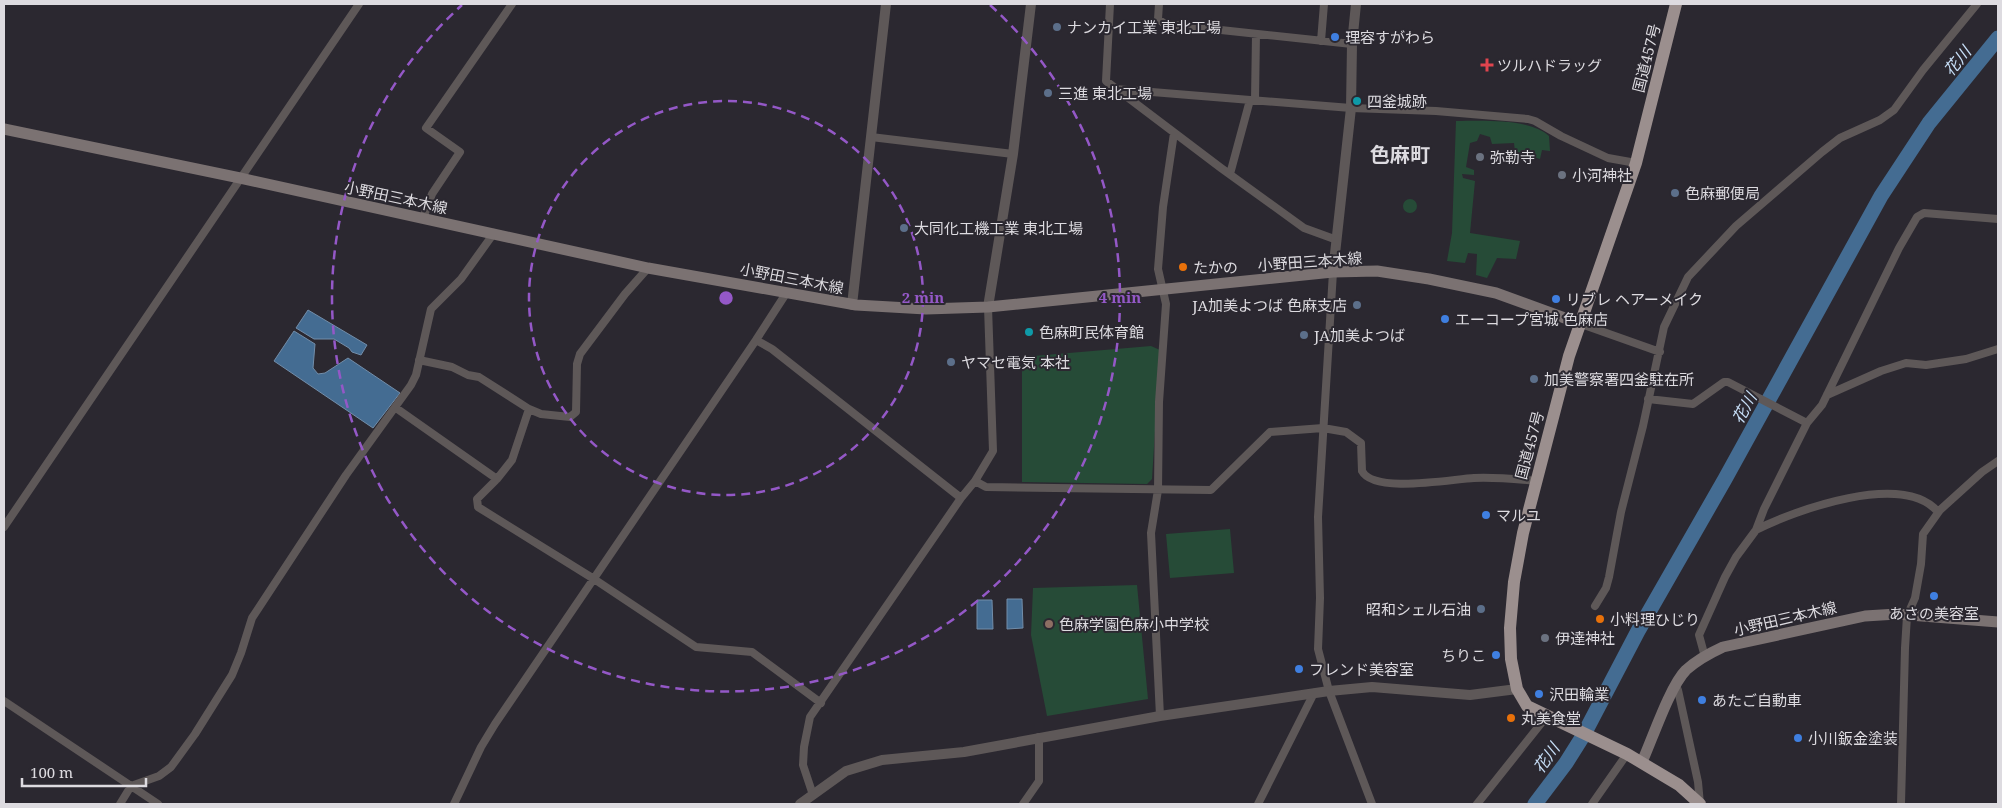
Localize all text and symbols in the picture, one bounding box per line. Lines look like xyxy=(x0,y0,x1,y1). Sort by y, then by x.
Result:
place label: ナンカイ工業 東北工場 xyxy=(1067,17,1221,37)
marker: ナンカイ工業 東北工場 xyxy=(1051,21,1063,33)
street label: 国道457号 xyxy=(1628,22,1664,94)
place label: 理容すがわら xyxy=(1345,27,1435,47)
marker: 理容すがわら xyxy=(1329,31,1341,43)
water label: 花川 xyxy=(1938,40,1977,80)
place label: ツルハドラッグ xyxy=(1497,55,1602,75)
marker: ツルハドラッグ xyxy=(1481,59,1493,71)
place label: 三進 東北工場 xyxy=(1058,83,1152,103)
marker: 三進 東北工場 xyxy=(1042,87,1054,99)
place label: 四釜城跡 xyxy=(1367,91,1427,111)
marker: 四釜城跡 xyxy=(1351,95,1363,107)
district label: 色麻町 xyxy=(1370,141,1430,168)
place label: 弥勒寺 xyxy=(1490,147,1535,167)
marker: 弥勒寺 xyxy=(1474,151,1486,163)
place label: 小河神社 xyxy=(1572,165,1632,185)
marker: 小河神社 xyxy=(1556,169,1568,181)
street label: 小野田三本木線 xyxy=(343,176,449,218)
place label: 色麻郵便局 xyxy=(1685,183,1760,203)
marker: 色麻郵便局 xyxy=(1669,187,1681,199)
place label: 大同化工機工業 東北工場 xyxy=(914,218,1083,238)
marker: 大同化工機工業 東北工場 xyxy=(898,222,910,234)
street label: 小野田三本木線 xyxy=(1257,247,1363,275)
place label: たかの xyxy=(1193,257,1238,277)
street label: 小野田三本木線 xyxy=(739,258,845,298)
marker: たかの xyxy=(1177,261,1189,273)
text: 2 min xyxy=(902,287,944,307)
text: 4 min xyxy=(1099,287,1141,307)
centre of rings xyxy=(717,289,735,307)
place label: リブレ ヘアーメイク xyxy=(1566,289,1703,309)
marker: リブレ ヘアーメイク xyxy=(1550,293,1562,305)
place label: JA加美よつば 色麻支店 xyxy=(1191,295,1347,315)
marker: JA加美よつば 色麻支店 xyxy=(1351,299,1363,311)
place label: エーコープ宮城 色麻店 xyxy=(1455,309,1608,329)
marker: エーコープ宮城 色麻店 xyxy=(1439,313,1451,325)
place label: 色麻町民体育館 xyxy=(1039,322,1144,342)
place label: JA加美よつば xyxy=(1313,325,1405,345)
marker: 色麻町民体育館 xyxy=(1023,326,1035,338)
marker: JA加美よつば xyxy=(1298,329,1310,341)
place label: ヤマセ電気 本社 xyxy=(961,352,1070,372)
marker: ヤマセ電気 本社 xyxy=(945,356,957,368)
place label: 加美警察署四釜駐在所 xyxy=(1544,369,1694,389)
marker: 加美警察署四釜駐在所 xyxy=(1528,373,1540,385)
water label: 花川 xyxy=(1727,387,1762,427)
street label: 国道457号 xyxy=(1510,409,1548,481)
place label: マルユ xyxy=(1496,505,1541,525)
marker: マルユ xyxy=(1480,509,1492,521)
marker: あさの美容室 xyxy=(1928,590,1940,602)
street label: 小野田三本木線 xyxy=(1732,596,1838,640)
place label: 昭和シェル石油 xyxy=(1366,599,1471,619)
marker: 昭和シェル石油 xyxy=(1475,603,1487,615)
place label: あさの美容室 xyxy=(1889,603,1979,623)
place label: 小料理ひじり xyxy=(1610,609,1700,629)
marker: 小料理ひじり xyxy=(1594,613,1606,625)
place label: 色麻学園色麻小中学校 xyxy=(1059,614,1209,634)
marker: 色麻学園色麻小中学校 xyxy=(1043,618,1055,630)
place label: 伊達神社 xyxy=(1555,628,1615,648)
marker: 伊達神社 xyxy=(1539,632,1551,644)
place label: ちりこ xyxy=(1441,645,1486,665)
marker: ちりこ xyxy=(1490,649,1502,661)
place label: フレンド美容室 xyxy=(1309,659,1414,679)
marker: フレンド美容室 xyxy=(1293,663,1305,675)
place label: 沢田輪業 xyxy=(1549,684,1609,704)
marker: 沢田輪業 xyxy=(1533,688,1545,700)
place label: あたご自動車 xyxy=(1712,690,1802,710)
marker: あたご自動車 xyxy=(1696,694,1708,706)
place label: 丸美食堂 xyxy=(1521,708,1581,728)
marker: 丸美食堂 xyxy=(1505,712,1517,724)
place label: 小川鈑金塗装 xyxy=(1808,728,1898,748)
marker: 小川鈑金塗装 xyxy=(1792,732,1804,744)
water label: 花川 xyxy=(1528,737,1565,777)
scale bar xyxy=(22,756,146,788)
text: 100 m xyxy=(30,762,73,782)

